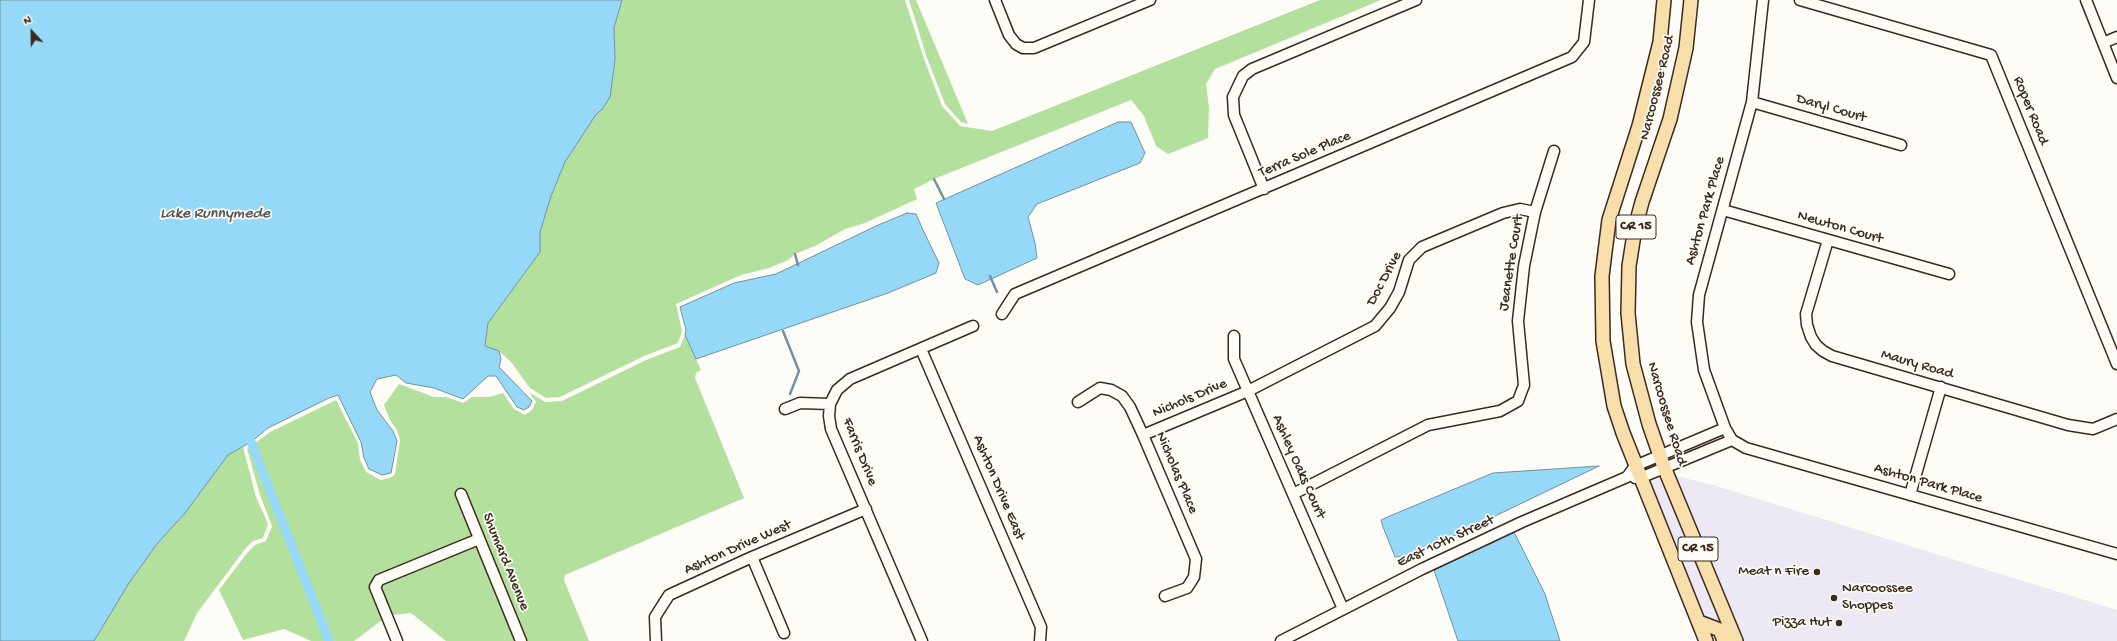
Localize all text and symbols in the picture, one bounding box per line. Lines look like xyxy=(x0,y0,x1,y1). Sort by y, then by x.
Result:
north arrow xyxy=(12,12,52,52)
text: N xyxy=(22,14,33,28)
street label: Narcoossee Road xyxy=(1636,34,1680,142)
street label: Roper Road xyxy=(2008,74,2052,148)
street label: Daryl Court xyxy=(1794,90,1868,128)
street label: Terra Sole Place xyxy=(1256,128,1354,182)
street label: Ashton Park Place xyxy=(1682,155,1730,267)
water label: Lake Runnymede xyxy=(160,205,270,225)
street label: Newton Court xyxy=(1795,207,1885,249)
street label: Jeanette Court xyxy=(1496,214,1528,312)
road number: CR 15 xyxy=(1616,215,1656,239)
street label: Doc Drive xyxy=(1363,249,1407,309)
street label: Maury Road xyxy=(1879,346,1955,384)
street label: Narcoossee Road xyxy=(1642,360,1690,468)
street label: Nichols Drive xyxy=(1150,375,1230,423)
street label: Ashley Oaks Court xyxy=(1267,412,1329,522)
street label: Farris Drive xyxy=(837,415,881,489)
street label: Nicholas Place xyxy=(1151,429,1201,517)
street label: Ashton Drive East xyxy=(968,433,1028,543)
street label: Ashton Park Place xyxy=(1872,460,1984,508)
street label: Shumard Avenue xyxy=(477,511,533,613)
street label: East 10th Street xyxy=(1395,512,1497,572)
street label: Ashton Drive West xyxy=(682,516,794,580)
road number: CR 15 xyxy=(1678,537,1718,561)
place label: Meat n Fire xyxy=(1738,563,1809,581)
marker: Meat n Fire xyxy=(1812,567,1822,577)
place label: Narcoossee Shoppes xyxy=(1842,580,1913,615)
marker: Narcoossee Shoppes xyxy=(1829,593,1839,603)
place label: Pizza Hut xyxy=(1773,614,1831,632)
marker: Pizza Hut xyxy=(1834,618,1844,628)

